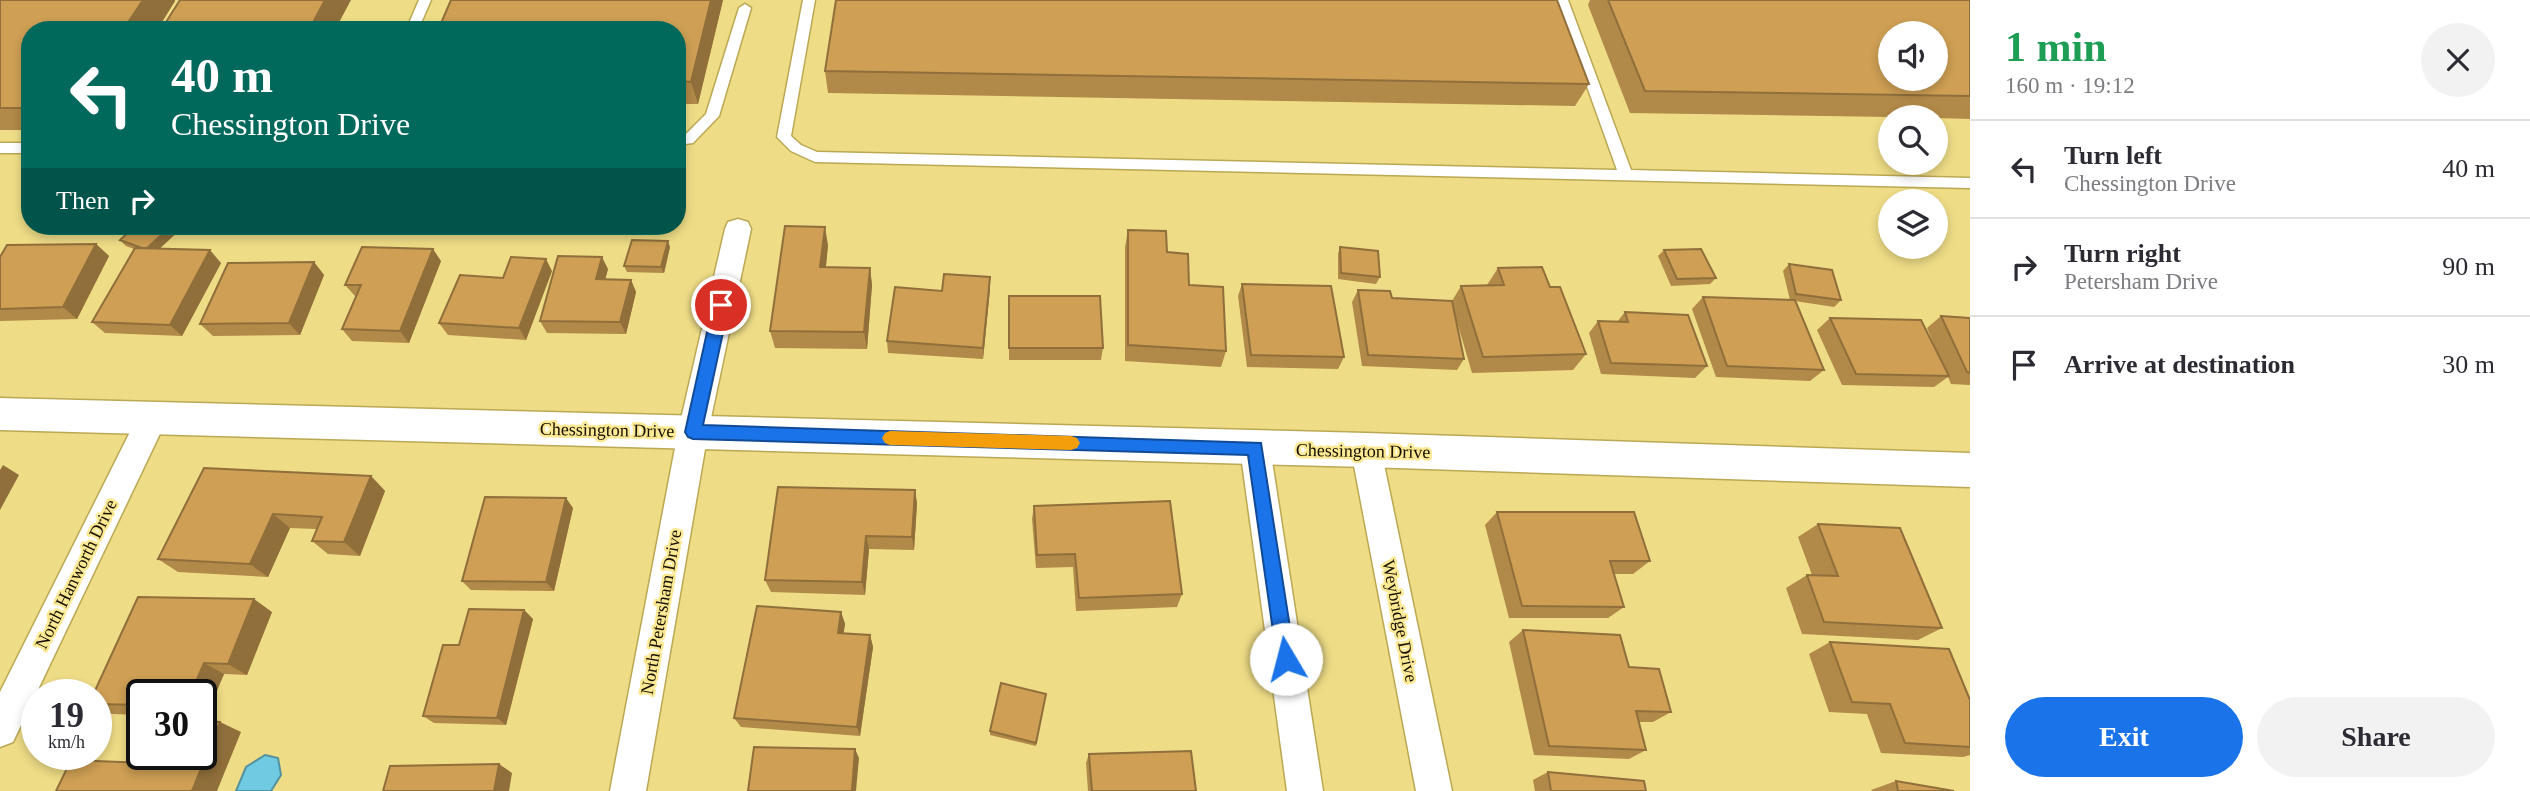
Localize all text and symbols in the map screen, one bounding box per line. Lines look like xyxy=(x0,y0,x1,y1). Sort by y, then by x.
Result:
map controls xyxy=(1878,21,1948,259)
button: sound xyxy=(1878,21,1948,91)
button: close xyxy=(2421,23,2495,97)
text: 1 min xyxy=(2005,24,2107,70)
text: 40 m xyxy=(171,48,273,103)
icon: left xyxy=(56,49,147,140)
text: 160 m · 19:12 xyxy=(2005,73,2135,98)
button: search xyxy=(1878,105,1948,175)
text: Chessington Drive xyxy=(171,106,410,142)
text: Turn left xyxy=(2064,141,2162,170)
icon: left xyxy=(2005,150,2043,188)
text: 40 m xyxy=(2442,154,2495,183)
text: Chessington Drive xyxy=(2064,171,2236,196)
icon: right xyxy=(123,182,161,220)
text: Then xyxy=(56,186,109,215)
button: layers xyxy=(1878,189,1948,259)
text: Turn right xyxy=(2064,239,2181,268)
icon: right xyxy=(2005,248,2043,286)
text: 90 m xyxy=(2442,252,2495,281)
text: Petersham Drive xyxy=(2064,269,2218,294)
pin xyxy=(691,275,751,335)
icon: arrive xyxy=(702,286,740,324)
icon: arrive xyxy=(2005,346,2043,384)
text: Arrive at destination xyxy=(2064,350,2295,379)
text: 30 m xyxy=(2442,350,2495,379)
street label: Chessington Drive xyxy=(540,419,674,441)
street label: Chessington Drive xyxy=(1296,440,1430,462)
street label: North Hanworth Drive xyxy=(31,496,121,652)
street label: North Petersham Drive xyxy=(637,528,685,696)
street label: Weybridge Drive xyxy=(1378,558,1422,684)
position arrow xyxy=(1249,622,1323,696)
speed limit sign: 30 xyxy=(126,679,217,770)
text: 19 xyxy=(49,696,84,735)
button: Exit xyxy=(2005,697,2243,777)
button: Share xyxy=(2257,697,2495,777)
text: km/h xyxy=(48,732,85,752)

